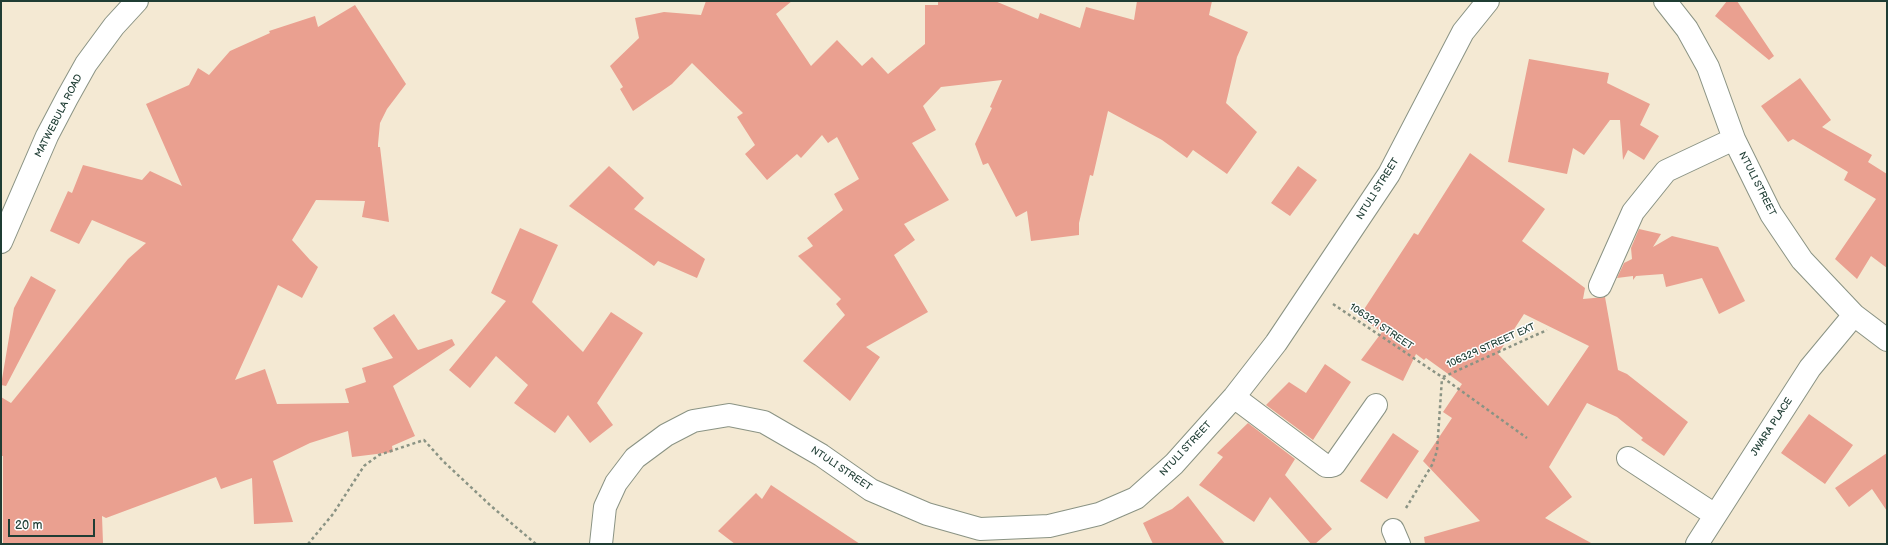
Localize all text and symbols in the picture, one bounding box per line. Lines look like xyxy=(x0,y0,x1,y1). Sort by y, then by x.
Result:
street label: MATWEBULA ROAD xyxy=(33,72,85,160)
street label: NTULI STREET xyxy=(1736,150,1778,218)
street label: NTULI STREET xyxy=(1354,156,1402,222)
street label: 106329 STREET xyxy=(1347,301,1415,353)
street label: 106329 STREET EXT xyxy=(1445,321,1537,371)
street label: JWARA PLACE xyxy=(1749,395,1795,459)
street label: NTULI STREET xyxy=(1158,419,1214,479)
street label: NTULI STREET xyxy=(808,444,874,494)
scale bar xyxy=(10,511,97,537)
text: 20 m xyxy=(15,518,42,533)

